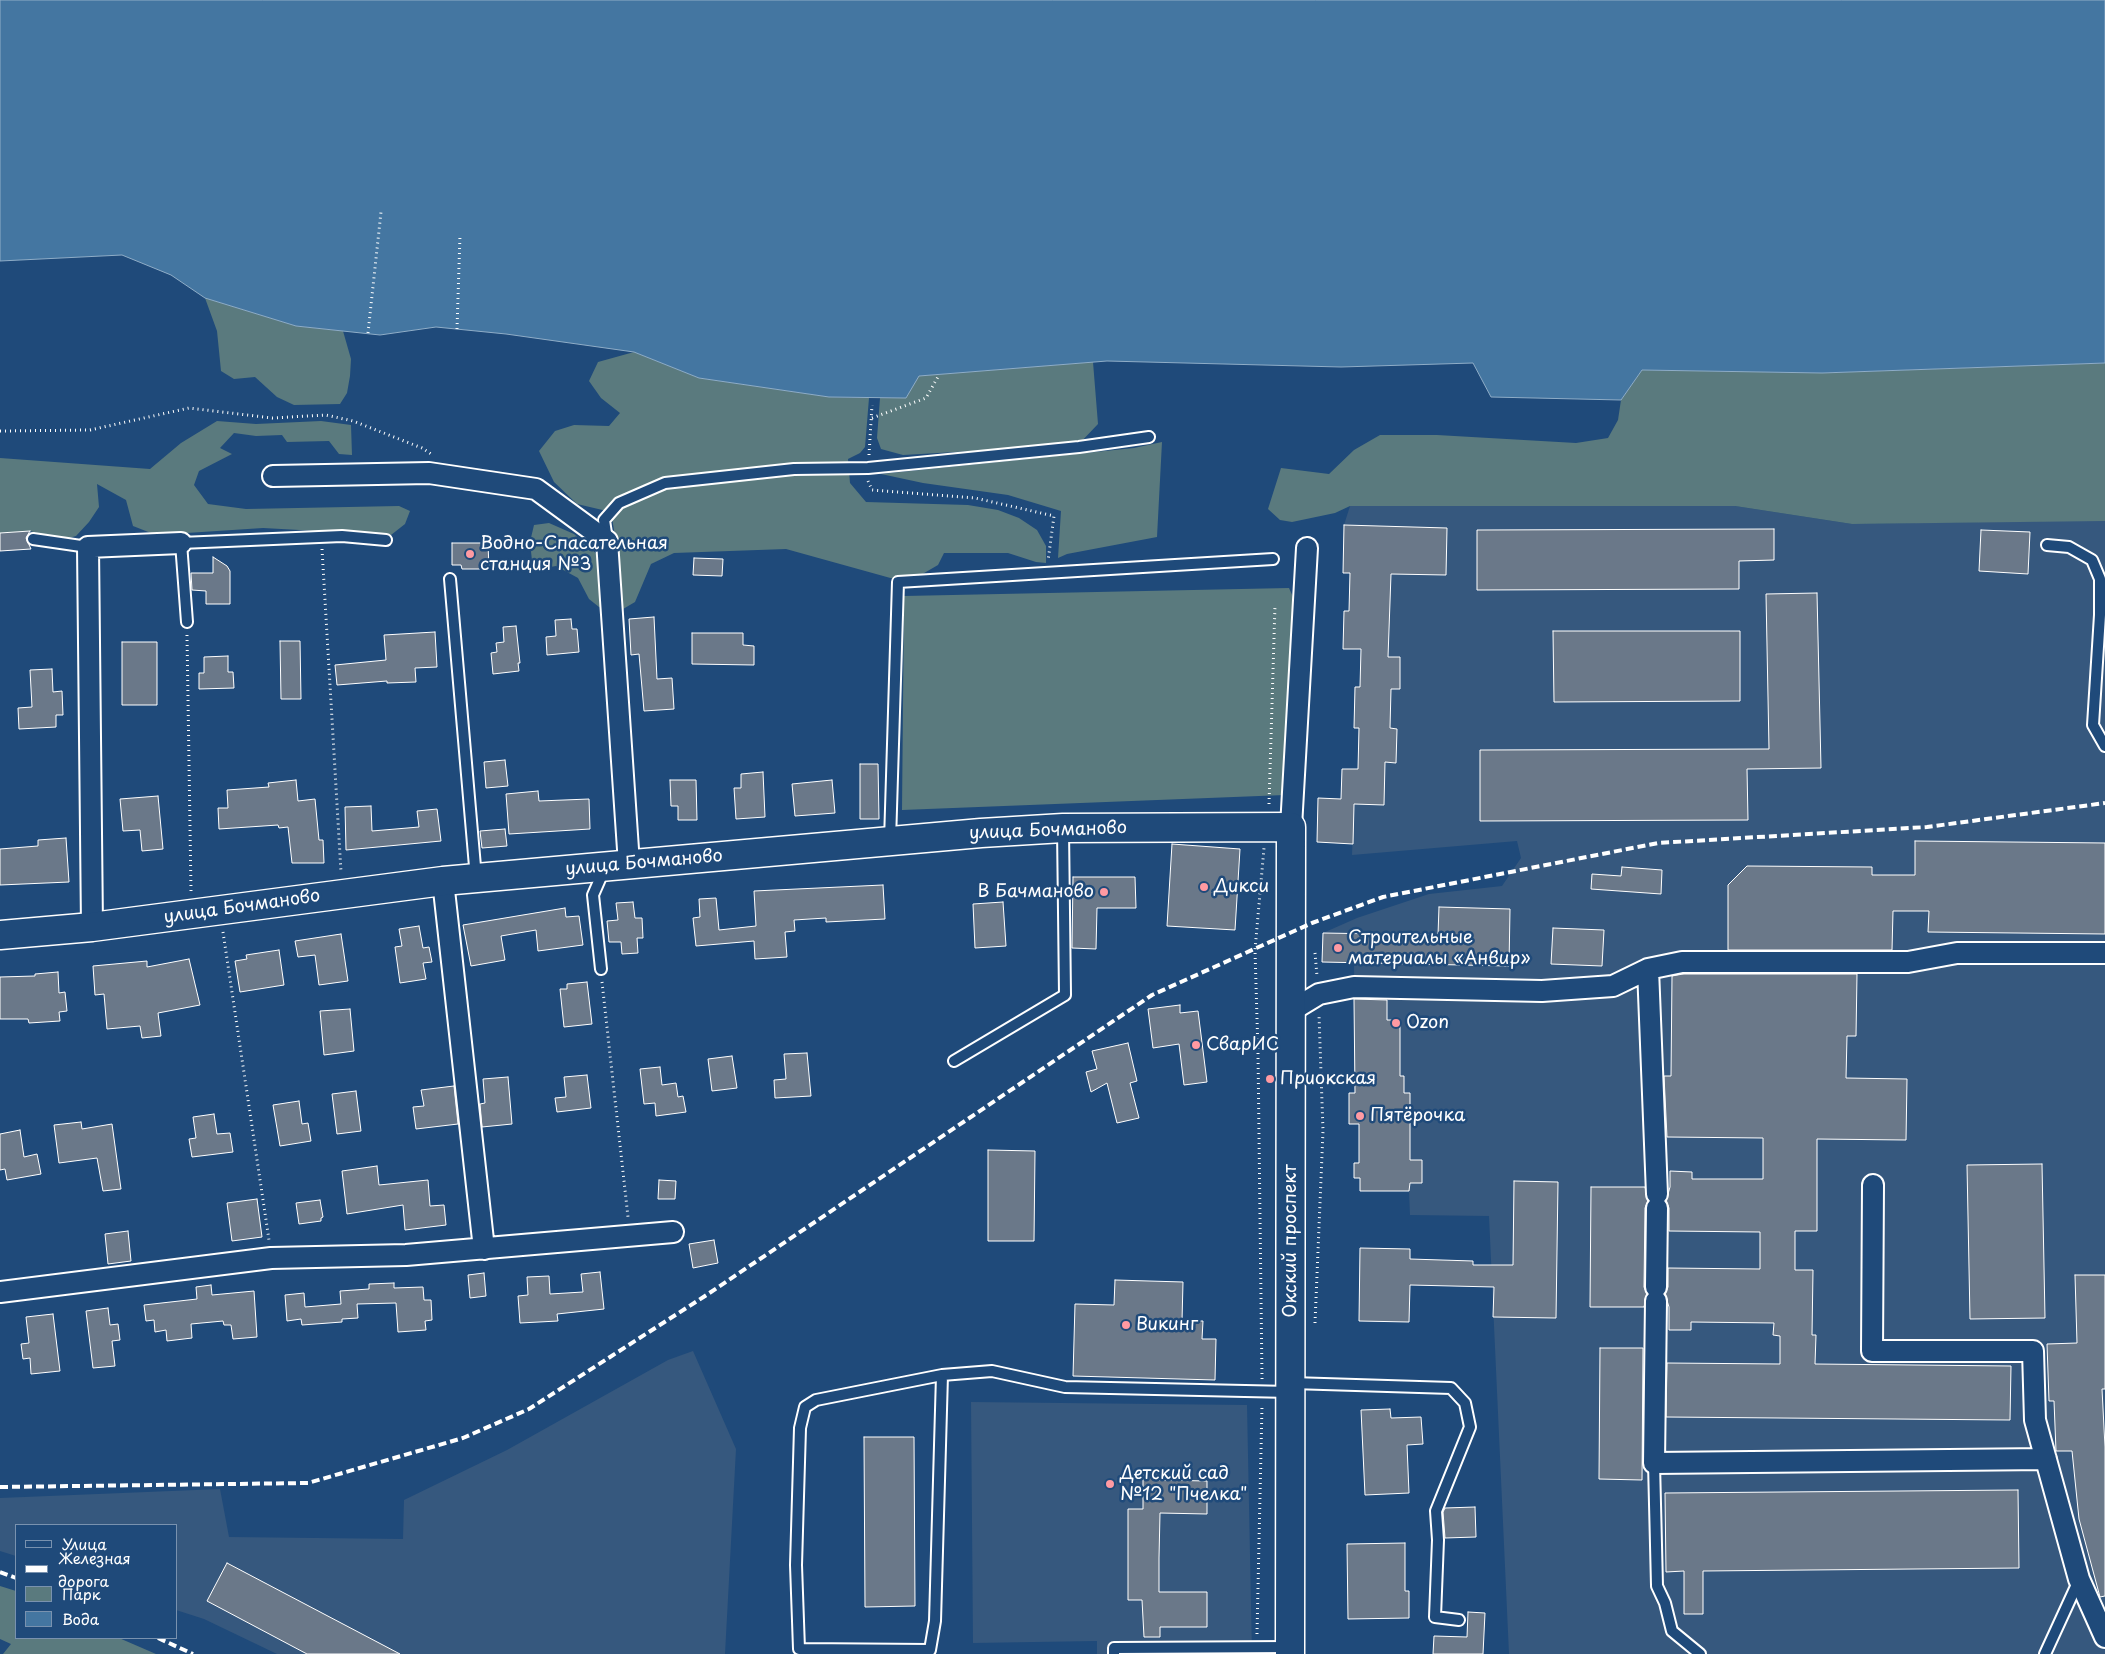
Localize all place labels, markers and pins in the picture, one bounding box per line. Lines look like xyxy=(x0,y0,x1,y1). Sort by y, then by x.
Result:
place label: Водно-Спасательная станция №3 xyxy=(480,533,668,576)
marker: Водно-Спасательная станция №3 xyxy=(464,548,476,560)
place label: Дикси xyxy=(1214,876,1269,898)
place label: В Бачманово xyxy=(977,881,1094,903)
marker: Дикси xyxy=(1198,881,1210,893)
marker: В Бачманово xyxy=(1098,886,1110,898)
place label: Строительные материалы «Анвир» xyxy=(1348,927,1531,970)
marker: Строительные материалы «Анвир» xyxy=(1332,942,1344,954)
place label: Ozon xyxy=(1406,1012,1449,1034)
marker: Ozon xyxy=(1390,1017,1402,1029)
place label: СварИС xyxy=(1206,1034,1279,1056)
marker: СварИС xyxy=(1190,1039,1202,1051)
place label: Приокская xyxy=(1280,1068,1376,1090)
marker: Приокская xyxy=(1264,1073,1276,1085)
place label: Пятёрочка xyxy=(1370,1105,1465,1127)
marker: Пятёрочка xyxy=(1354,1110,1366,1122)
place label: Викинг xyxy=(1136,1314,1198,1336)
marker: Викинг xyxy=(1120,1319,1132,1331)
place label: Детский сад №12 "Пчелка" xyxy=(1120,1463,1248,1506)
marker: Детский сад №12 "Пчелка" xyxy=(1104,1478,1116,1490)

